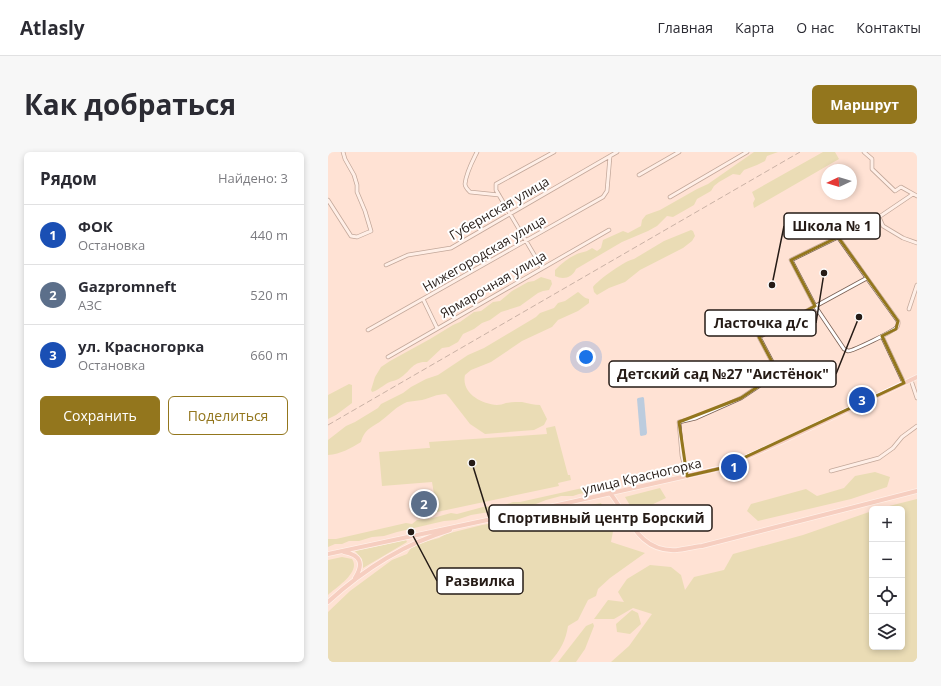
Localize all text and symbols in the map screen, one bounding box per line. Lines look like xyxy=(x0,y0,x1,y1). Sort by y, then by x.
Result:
text: Atlasly xyxy=(20,15,85,41)
text: Главная xyxy=(658,18,713,37)
text: Карта xyxy=(735,18,774,37)
text: О нас xyxy=(796,18,834,37)
text: Контакты xyxy=(856,18,921,37)
text: Как добраться xyxy=(24,85,236,123)
button: Маршрут xyxy=(812,85,917,124)
north arrow xyxy=(821,164,857,200)
text: Рядом xyxy=(40,167,97,190)
text: Найдено: 3 xyxy=(218,169,288,187)
street label: Губернская улица xyxy=(446,172,552,244)
street label: Нижегородская улица xyxy=(419,210,549,296)
callout: Школа № 1 xyxy=(784,213,880,239)
text: ФОК xyxy=(78,216,113,236)
text: Школа № 1 xyxy=(792,216,872,235)
text: 1 xyxy=(49,226,57,244)
text: 440 m xyxy=(250,226,288,244)
text: Остановка xyxy=(78,236,145,254)
street label: Ярмарочная улица xyxy=(436,246,550,322)
text: Gazpromneft xyxy=(78,276,177,296)
text: 2 xyxy=(49,286,57,304)
text: 520 m xyxy=(250,286,288,304)
text: АЗС xyxy=(78,296,102,314)
callout: Ласточка д/с xyxy=(705,310,816,336)
text: Ласточка д/с xyxy=(714,313,808,332)
text: ул. Красногорка xyxy=(78,336,204,356)
text: 3 xyxy=(49,346,57,364)
text: 660 m xyxy=(250,346,288,364)
your location xyxy=(576,347,596,367)
text: Остановка xyxy=(78,356,145,374)
callout: Детский сад №27 "Аистёнок" xyxy=(609,361,836,387)
text: Детский сад №27 "Аистёнок" xyxy=(617,364,829,383)
pin: 3 xyxy=(849,385,875,415)
button: Сохранить xyxy=(40,396,160,435)
button: Поделиться xyxy=(168,396,288,435)
pin: 1 xyxy=(721,452,747,482)
street label: улица Красногорка xyxy=(581,454,703,498)
pin: 2 xyxy=(411,489,437,519)
callout: Спортивный центр Борский xyxy=(489,505,712,531)
map controls xyxy=(869,506,905,650)
button: + xyxy=(869,506,905,542)
text: Спортивный центр Борский xyxy=(497,508,705,527)
button: − xyxy=(869,542,905,578)
callout: Развилка xyxy=(437,568,523,594)
text: Развилка xyxy=(445,571,515,590)
button: locate xyxy=(869,578,905,614)
button: layers xyxy=(869,614,905,650)

